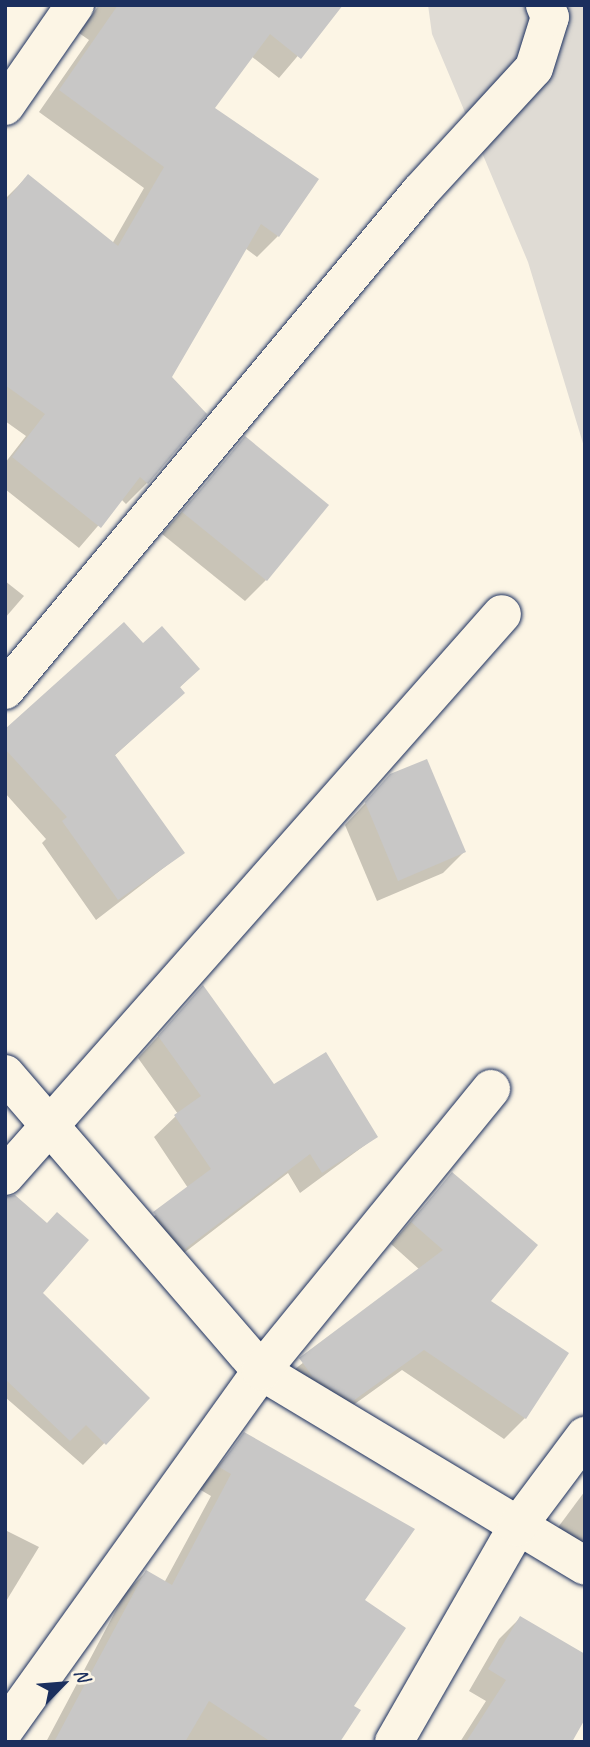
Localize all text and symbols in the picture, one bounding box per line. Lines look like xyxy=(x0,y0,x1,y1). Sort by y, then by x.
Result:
north arrow xyxy=(28,1649,98,1719)
text: N xyxy=(69,1665,95,1686)

